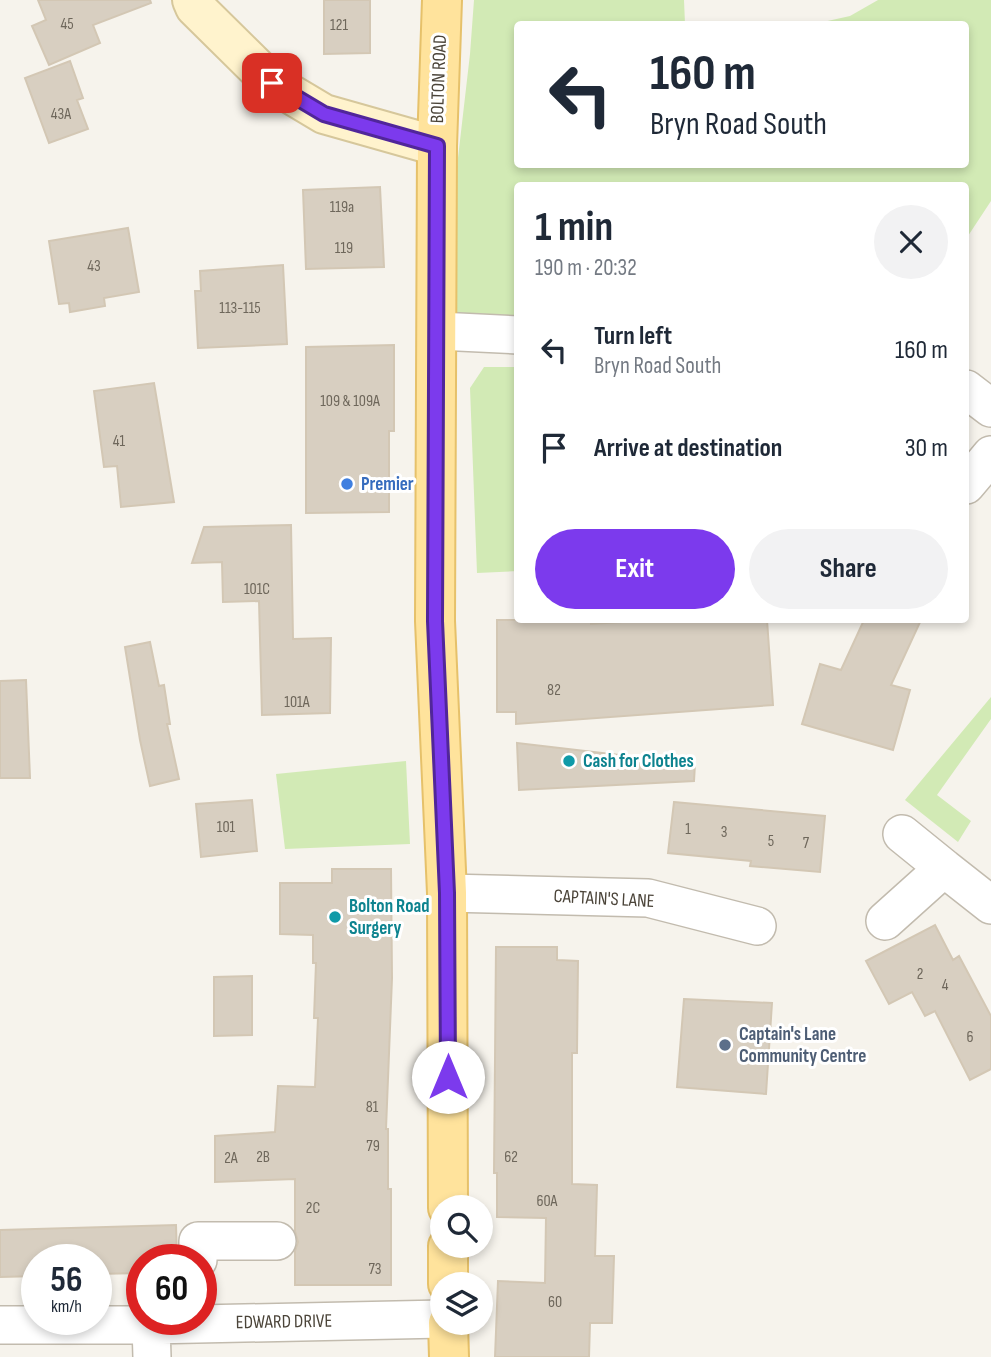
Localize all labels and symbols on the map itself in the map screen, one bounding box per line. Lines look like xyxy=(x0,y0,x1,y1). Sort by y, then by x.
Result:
house number: 45 xyxy=(60,15,74,34)
house number: 121 xyxy=(330,16,348,35)
street label: BOLTON ROAD xyxy=(426,34,452,124)
pin xyxy=(242,53,302,113)
house number: 43A xyxy=(51,105,71,124)
house number: 119a xyxy=(330,198,354,217)
house number: 119 xyxy=(335,239,353,258)
house number: 43 xyxy=(87,257,101,276)
house number: 113-115 xyxy=(219,299,261,318)
house number: 109 & 109A xyxy=(320,392,380,411)
house number: 41 xyxy=(113,432,126,451)
place label: Premier xyxy=(361,473,414,496)
marker: Premier xyxy=(339,476,355,492)
house number: 101C xyxy=(244,580,270,599)
house number: 82 xyxy=(547,681,561,700)
house number: 101A xyxy=(284,693,310,712)
place label: Cash for Clothes xyxy=(583,750,694,773)
marker: Cash for Clothes xyxy=(561,753,577,769)
house number: 101 xyxy=(217,818,236,837)
house number: 1 xyxy=(685,820,691,839)
house number: 3 xyxy=(721,823,727,842)
house number: 5 xyxy=(768,832,774,851)
house number: 7 xyxy=(803,834,810,853)
street label: CAPTAIN'S LANE xyxy=(553,885,655,913)
place label: Bolton Road Surgery xyxy=(349,895,430,940)
marker: Bolton Road Surgery xyxy=(327,909,343,925)
house number: 2 xyxy=(917,965,923,984)
house number: 4 xyxy=(942,976,949,995)
place label: Captain's Lane Community Centre xyxy=(739,1023,866,1068)
house number: 6 xyxy=(966,1028,974,1047)
marker: Captain's Lane Community Centre xyxy=(717,1037,733,1053)
position arrow xyxy=(411,1040,485,1114)
house number: 81 xyxy=(366,1098,379,1117)
house number: 79 xyxy=(366,1137,380,1156)
house number: 2B xyxy=(256,1148,270,1167)
house number: 62 xyxy=(504,1148,518,1167)
house number: 2A xyxy=(224,1149,238,1168)
house number: 60A xyxy=(537,1192,558,1211)
house number: 2C xyxy=(306,1199,320,1218)
speed limit sign: 60 xyxy=(126,1244,217,1335)
house number: 73 xyxy=(368,1260,382,1279)
house number: 60 xyxy=(548,1293,562,1312)
street label: EDWARD DRIVE xyxy=(236,1310,332,1334)

